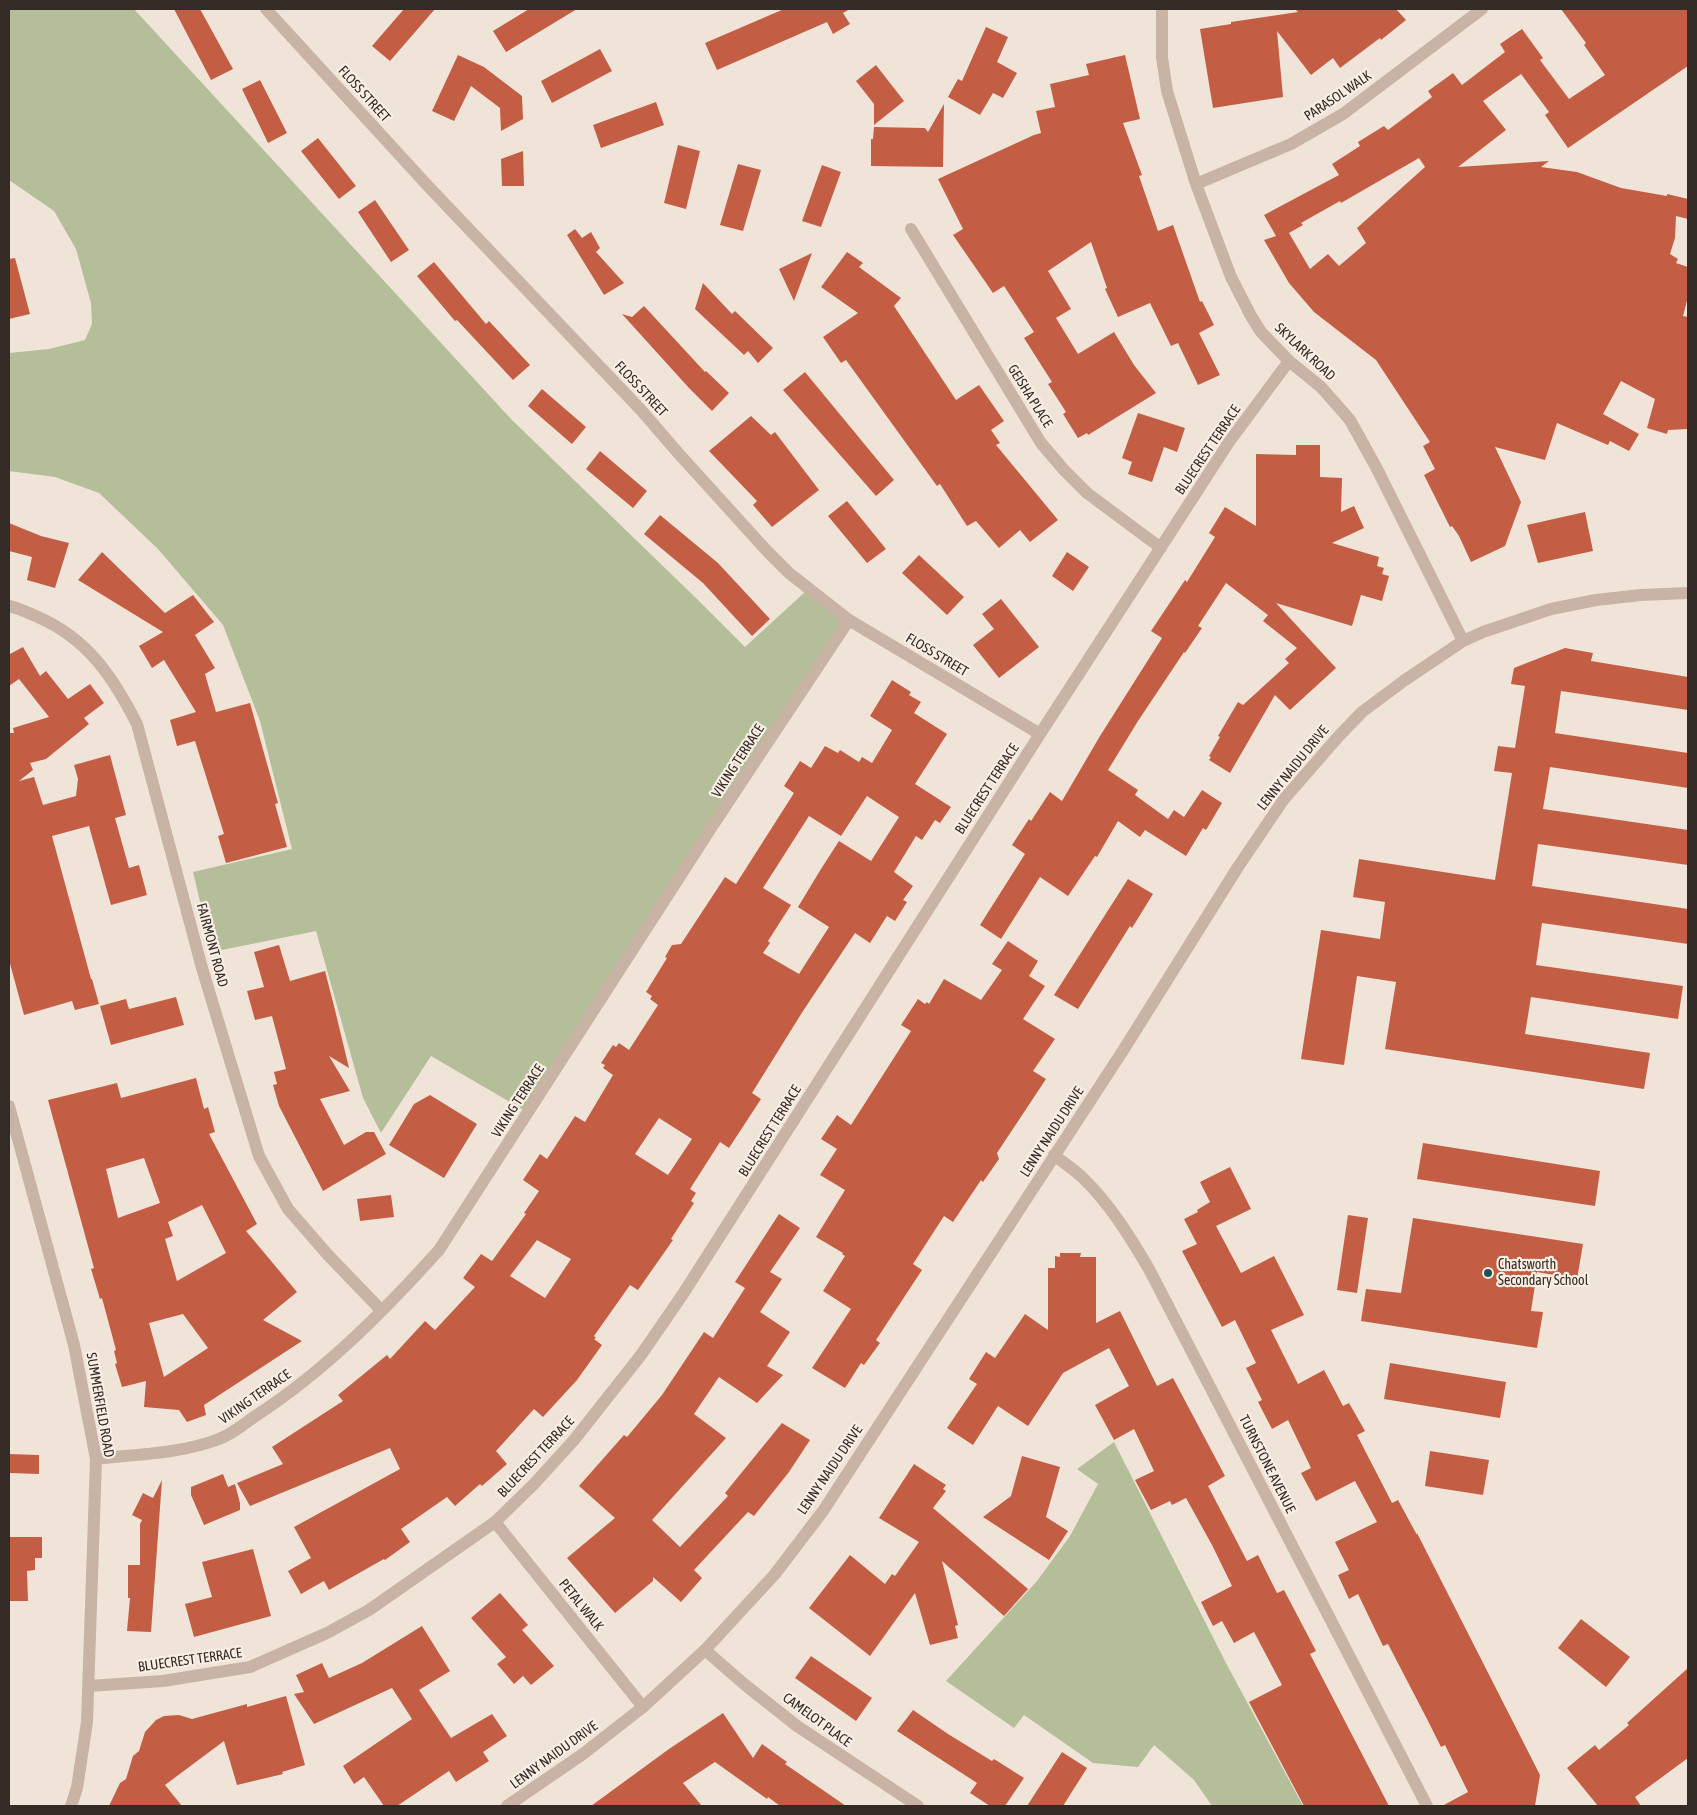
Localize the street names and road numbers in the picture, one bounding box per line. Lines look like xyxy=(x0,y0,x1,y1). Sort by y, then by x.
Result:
street label: FLOSS STREET xyxy=(334,62,394,126)
street label: PARASOL WALK xyxy=(1301,67,1375,125)
street label: SKYLARK ROAD xyxy=(1271,320,1339,384)
street label: FLOSS STREET xyxy=(611,358,671,420)
street label: GEISHA PLACE xyxy=(1004,361,1056,431)
street label: BLUECREST TERRACE xyxy=(1172,402,1244,498)
street label: FLOSS STREET xyxy=(903,630,971,680)
street label: VIKING TERRACE xyxy=(708,721,768,801)
street label: LENNY NAIDU DRIVE xyxy=(1254,722,1332,814)
street label: BLUECREST TERRACE xyxy=(951,741,1023,837)
street label: FAIRMONT ROAD xyxy=(193,901,231,989)
street label: VIKING TERRACE xyxy=(488,1061,548,1141)
street label: BLUECREST TERRACE xyxy=(735,1082,805,1180)
street label: LENNY NAIDU DRIVE xyxy=(1017,1084,1087,1180)
street label: SUMMERFIELD ROAD xyxy=(83,1351,117,1459)
street label: VIKING TERRACE xyxy=(216,1366,294,1428)
street label: TURNSTONE AVENUE xyxy=(1235,1412,1299,1516)
street label: BLUECREST TERRACE xyxy=(494,1413,578,1501)
street label: LENNY NAIDU DRIVE xyxy=(794,1422,866,1518)
street label: PETAL WALK xyxy=(555,1576,607,1634)
street label: BLUECREST TERRACE xyxy=(137,1644,243,1676)
street label: CAMELOT PLACE xyxy=(779,1689,855,1751)
street label: LENNY NAIDU DRIVE xyxy=(507,1718,601,1792)

